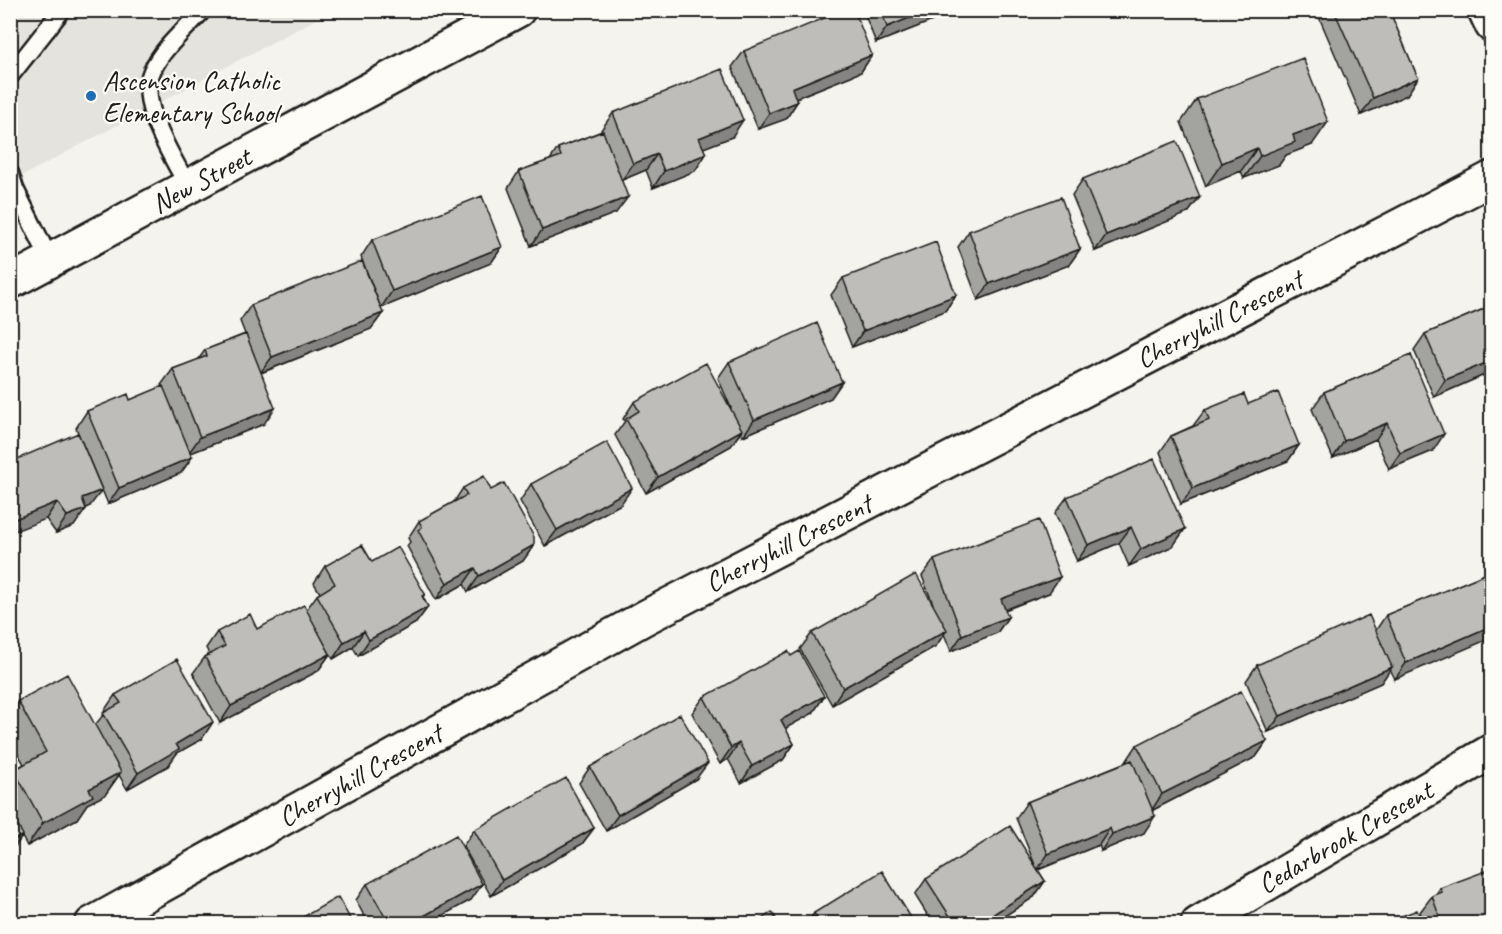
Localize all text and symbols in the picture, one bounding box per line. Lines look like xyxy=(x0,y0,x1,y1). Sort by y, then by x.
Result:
place label: Ascension Catholic Elementary School xyxy=(103,63,283,130)
marker: Ascension Catholic Elementary School xyxy=(84,89,98,103)
street label: New Street xyxy=(145,138,259,221)
street label: Cherryhill Crescent xyxy=(1130,260,1311,376)
street label: Cherryhill Crescent xyxy=(699,484,880,600)
street label: Cherryhill Crescent xyxy=(272,714,451,834)
street label: Cedarbrook Crescent xyxy=(1251,771,1441,901)

